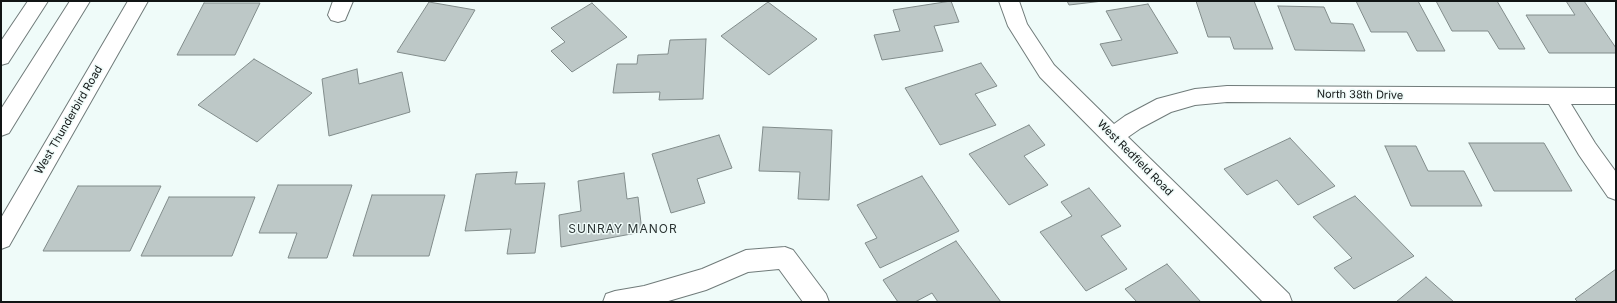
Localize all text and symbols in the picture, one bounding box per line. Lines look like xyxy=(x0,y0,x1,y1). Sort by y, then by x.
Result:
street label: West Thunderbird Road xyxy=(33,63,105,177)
street label: North 38th Drive xyxy=(1317,88,1403,102)
street label: West Redfield Road xyxy=(1094,117,1176,199)
district label: SUNRAY MANOR xyxy=(568,222,678,236)

